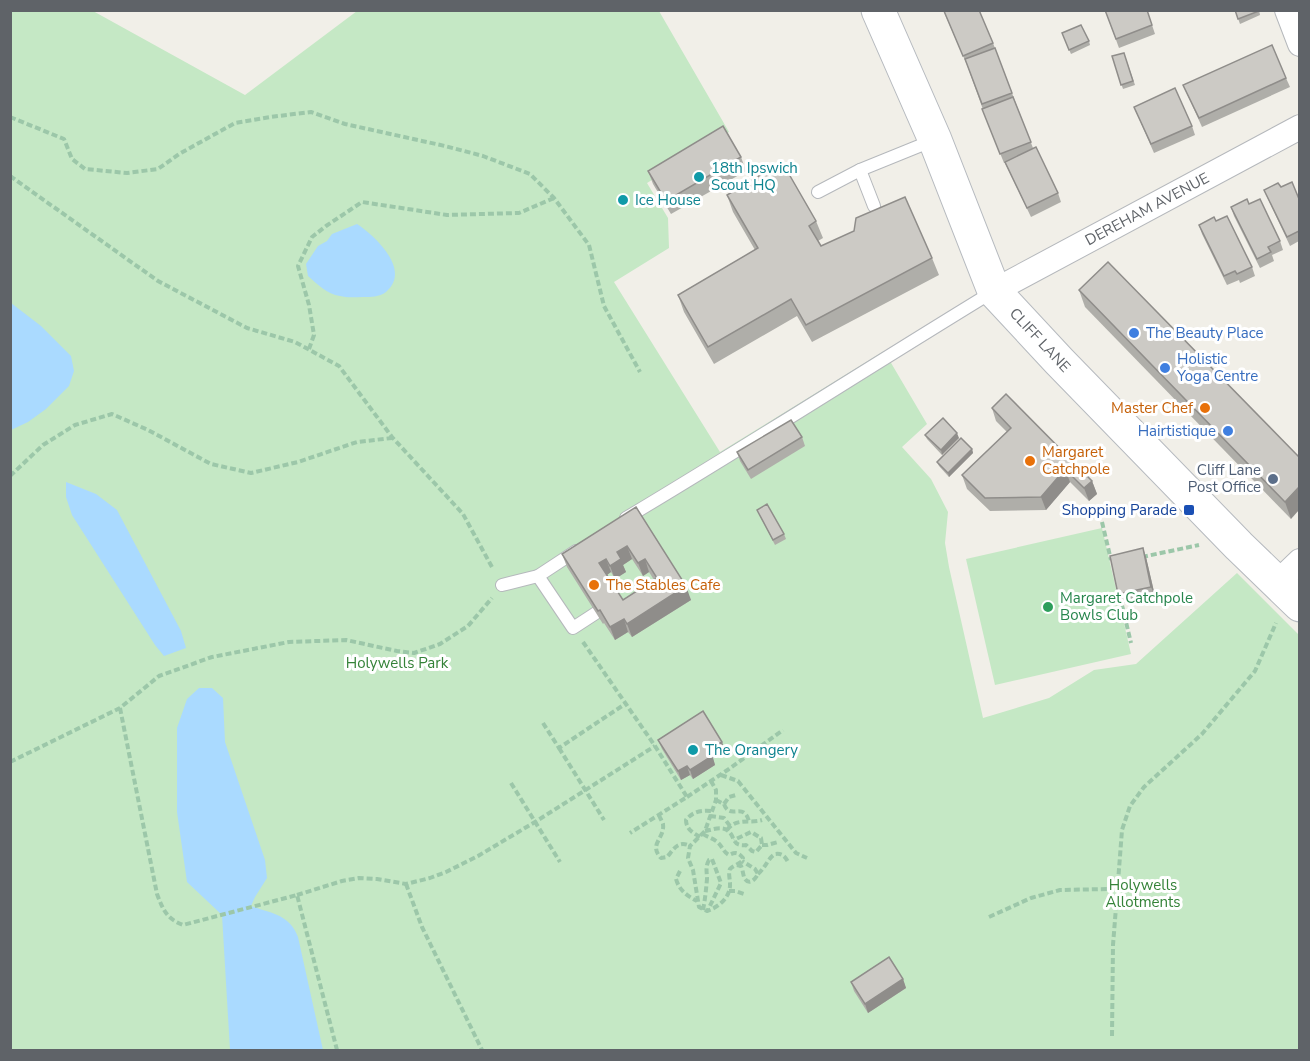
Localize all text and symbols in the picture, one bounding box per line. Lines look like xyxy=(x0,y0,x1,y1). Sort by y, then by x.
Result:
place label: 18th Ipswich Scout HQ xyxy=(711,158,798,195)
street label: DEREHAM AVENUE xyxy=(1082,168,1212,250)
marker: 18th Ipswich Scout HQ xyxy=(692,170,706,184)
place label: Ice House xyxy=(635,190,701,210)
marker: Ice House xyxy=(616,193,630,207)
street label: CLIFF LANE xyxy=(1005,304,1075,376)
place label: The Beauty Place xyxy=(1146,323,1263,343)
marker: The Beauty Place xyxy=(1127,326,1141,340)
place label: Holistic Yoga Centre xyxy=(1176,349,1258,386)
marker: Holistic Yoga Centre xyxy=(1158,361,1172,375)
place label: Master Chef xyxy=(1111,398,1194,418)
marker: Master Chef xyxy=(1198,401,1212,415)
place label: Hairtistique xyxy=(1138,421,1216,441)
marker: Hairtistique xyxy=(1221,424,1235,438)
place label: Margaret Catchpole xyxy=(1042,442,1110,479)
marker: Margaret Catchpole xyxy=(1023,454,1037,468)
place label: Cliff Lane Post Office xyxy=(1188,460,1261,497)
marker: Cliff Lane Post Office xyxy=(1266,472,1280,486)
place label: Shopping Parade xyxy=(1062,500,1177,520)
marker: Shopping Parade xyxy=(1182,503,1196,517)
place label: The Stables Cafe xyxy=(606,575,721,595)
marker: The Stables Cafe xyxy=(587,578,601,592)
place label: Margaret Catchpole Bowls Club xyxy=(1060,588,1193,625)
marker: Margaret Catchpole Bowls Club xyxy=(1041,600,1055,614)
park label: Holywells Park xyxy=(346,653,449,673)
place label: The Orangery xyxy=(705,740,798,760)
marker: The Orangery xyxy=(686,743,700,757)
park label: Holywells Allotments xyxy=(1105,875,1181,912)

